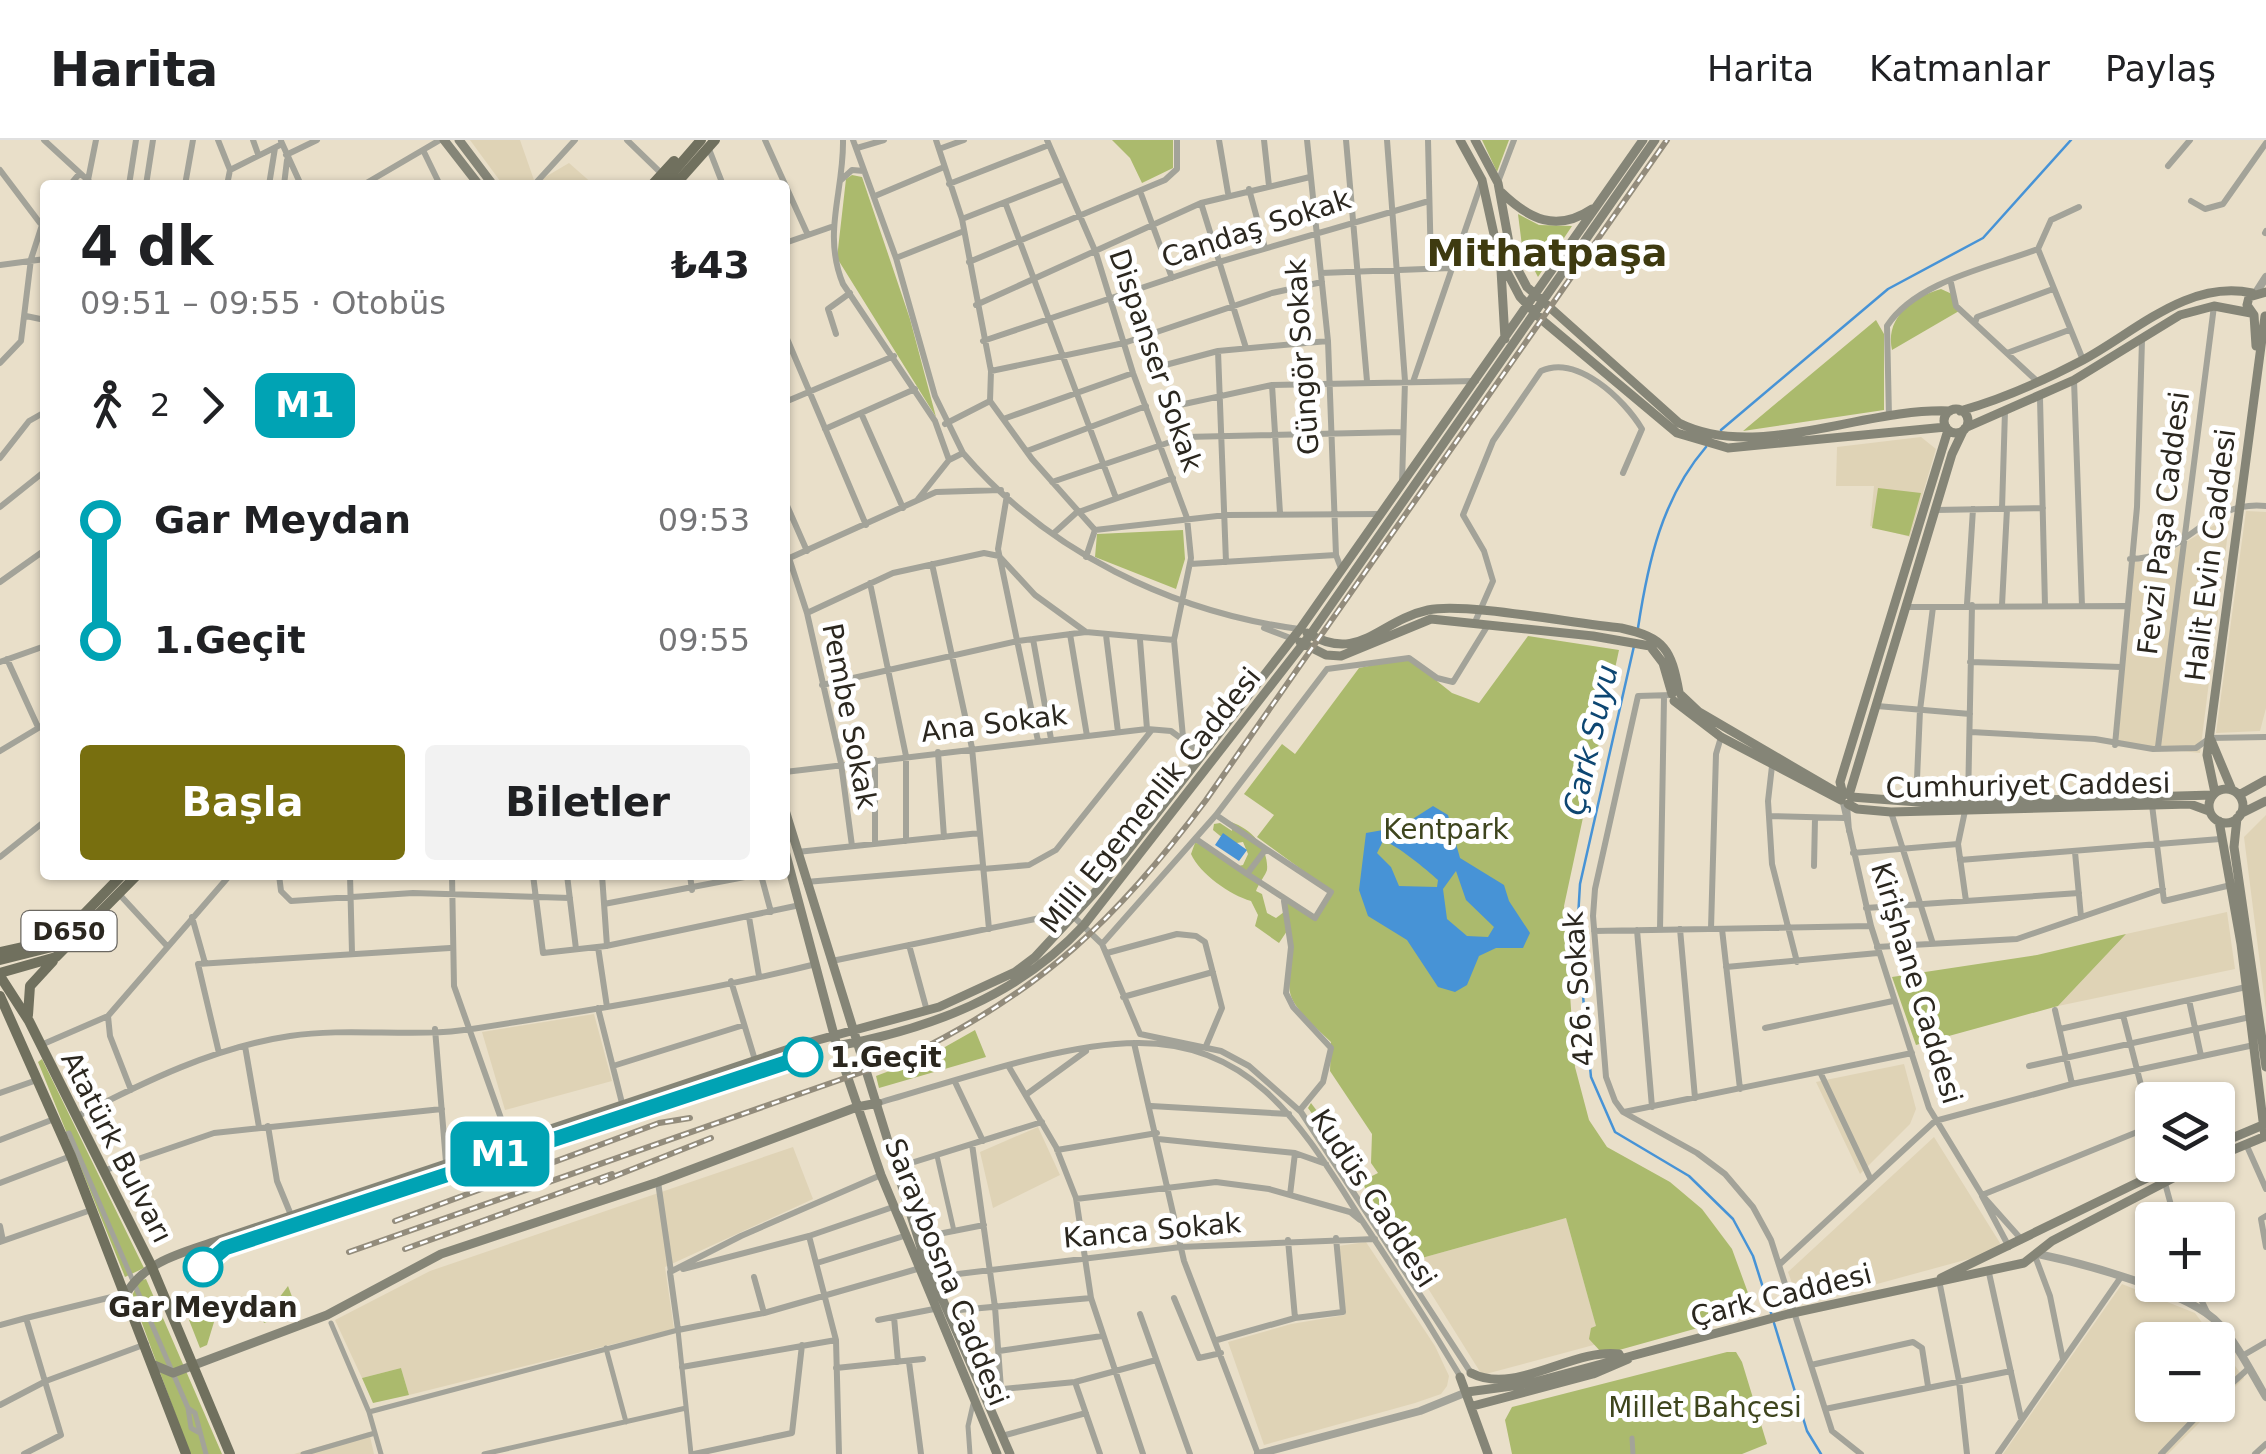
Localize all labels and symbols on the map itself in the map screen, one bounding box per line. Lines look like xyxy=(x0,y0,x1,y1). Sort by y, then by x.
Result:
street label: Candaş Sokak xyxy=(1157,182,1356,275)
district label: Mithatpaşa xyxy=(1427,231,1667,275)
street label: Dispanser Sokak xyxy=(1102,245,1209,476)
street label: Güngör Sokak xyxy=(1279,257,1326,456)
street label: Fevzi Paşa Caddesi xyxy=(2131,390,2196,657)
street label: Halit Evin Caddesi xyxy=(2179,427,2242,683)
street label: Pembe Sokak xyxy=(815,621,884,812)
street label: Milli Egemenlik Caddesi xyxy=(1033,661,1268,940)
water label: Çark Suyu xyxy=(1556,661,1625,819)
street label: Ana Sokak xyxy=(919,698,1070,749)
street label: Cumhuriyet Caddesi xyxy=(1885,767,2171,804)
park label: Kentpark xyxy=(1383,813,1510,846)
street label: Kirişhane Caddesi xyxy=(1864,858,1969,1108)
street label: 426. Sokak xyxy=(1557,910,1600,1068)
road number: D650 xyxy=(22,911,116,951)
marker: 1.Geçit xyxy=(784,1038,822,1076)
place label: 1.Geçit xyxy=(830,1041,942,1074)
street label: Atatürk Bulvarı xyxy=(54,1046,179,1248)
street label: Kudüs Caddesi xyxy=(1304,1103,1443,1293)
line badge: M1 xyxy=(455,1122,545,1186)
street label: Saraybosna Caddesi xyxy=(878,1134,1015,1411)
street label: Kanca Sokak xyxy=(1062,1206,1243,1255)
marker: Gar Meydan xyxy=(184,1248,222,1286)
street label: Çark Caddesi xyxy=(1687,1257,1875,1334)
place label: Gar Meydan xyxy=(108,1291,298,1324)
park label: Millet Bahçesi xyxy=(1608,1391,1802,1424)

